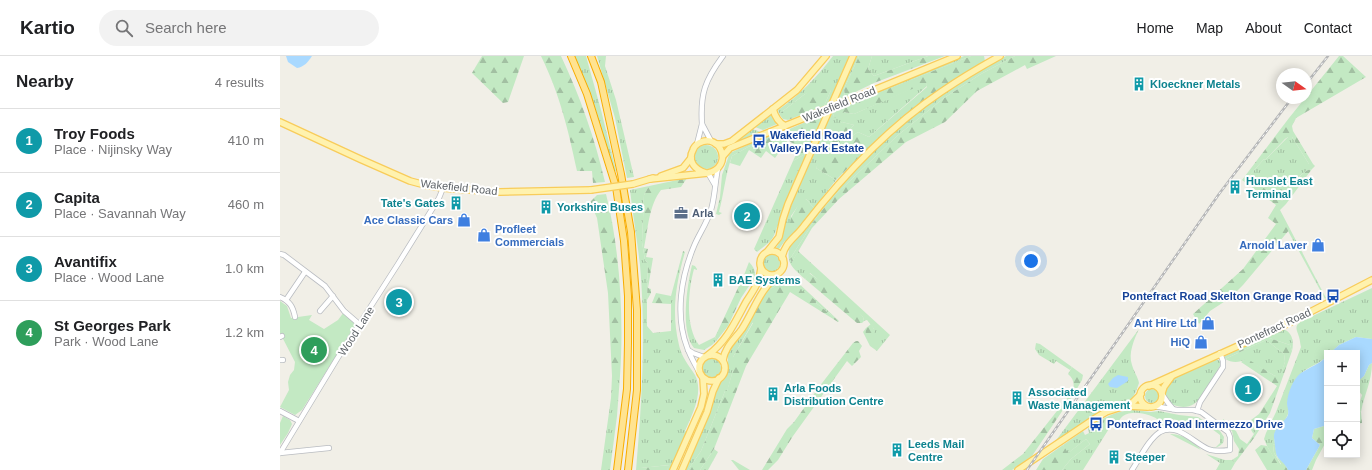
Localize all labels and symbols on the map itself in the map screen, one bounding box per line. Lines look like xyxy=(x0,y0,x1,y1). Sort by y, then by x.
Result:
north arrow xyxy=(1276,68,1312,104)
building icon: Kloeckner Metals xyxy=(1131,76,1147,92)
place label: Kloeckner Metals xyxy=(1150,78,1240,90)
street label: Wakefield Road xyxy=(801,84,877,124)
place label: Wakefield Road Valley Park Estate xyxy=(770,129,864,154)
bus stop icon: Wakefield Road Valley Park Estate xyxy=(751,133,767,149)
place label: Hunslet East Terminal xyxy=(1246,175,1313,200)
street label: Wakefield Road xyxy=(420,177,498,197)
building icon: Hunslet East Terminal xyxy=(1227,179,1243,195)
building icon: Tate's Gates xyxy=(448,195,464,211)
place label: Tate's Gates xyxy=(381,197,445,209)
building icon: Yorkshire Buses xyxy=(538,199,554,215)
place label: Yorkshire Buses xyxy=(557,201,643,213)
pin: 2 xyxy=(734,201,760,231)
office icon: Arla xyxy=(673,205,689,221)
place label: Arla xyxy=(692,207,714,219)
shop icon: Ace Classic Cars xyxy=(456,212,472,228)
place label: Ace Classic Cars xyxy=(364,214,453,226)
place label: Profleet Commercials xyxy=(495,223,564,248)
shop icon: Profleet Commercials xyxy=(476,227,492,243)
shop icon: Arnold Laver xyxy=(1310,237,1326,253)
place label: Arnold Laver xyxy=(1239,239,1308,251)
your location xyxy=(1021,251,1041,271)
building icon: BAE Systems xyxy=(710,272,726,288)
place label: BAE Systems xyxy=(729,274,801,286)
pin: 3 xyxy=(386,287,412,317)
bus stop icon: Pontefract Road Skelton Grange Road xyxy=(1325,288,1341,304)
place label: Pontefract Road Skelton Grange Road xyxy=(1122,290,1322,302)
street label: Wood Lane xyxy=(336,304,376,358)
street label: Pontefract Road xyxy=(1235,306,1313,350)
shop icon: Ant Hire Ltd xyxy=(1200,315,1216,331)
place label: Ant Hire Ltd xyxy=(1134,317,1197,329)
shop icon: HiQ xyxy=(1193,334,1209,350)
pin: 4 xyxy=(301,335,327,365)
place label: HiQ xyxy=(1170,336,1190,348)
pin: 1 xyxy=(1235,374,1261,404)
place label: Arla Foods Distribution Centre xyxy=(784,382,884,407)
building icon: Arla Foods Distribution Centre xyxy=(765,386,781,402)
place label: Associated Waste Management xyxy=(1028,386,1131,411)
building icon: Associated Waste Management xyxy=(1009,390,1025,406)
bus stop icon: Pontefract Road Intermezzo Drive xyxy=(1088,416,1104,432)
place label: Pontefract Road Intermezzo Drive xyxy=(1107,418,1283,430)
place label: Leeds Mail Centre xyxy=(908,438,964,463)
building icon: Leeds Mail Centre xyxy=(889,442,905,458)
building icon: Steeper xyxy=(1106,449,1122,465)
place label: Steeper xyxy=(1125,451,1166,463)

